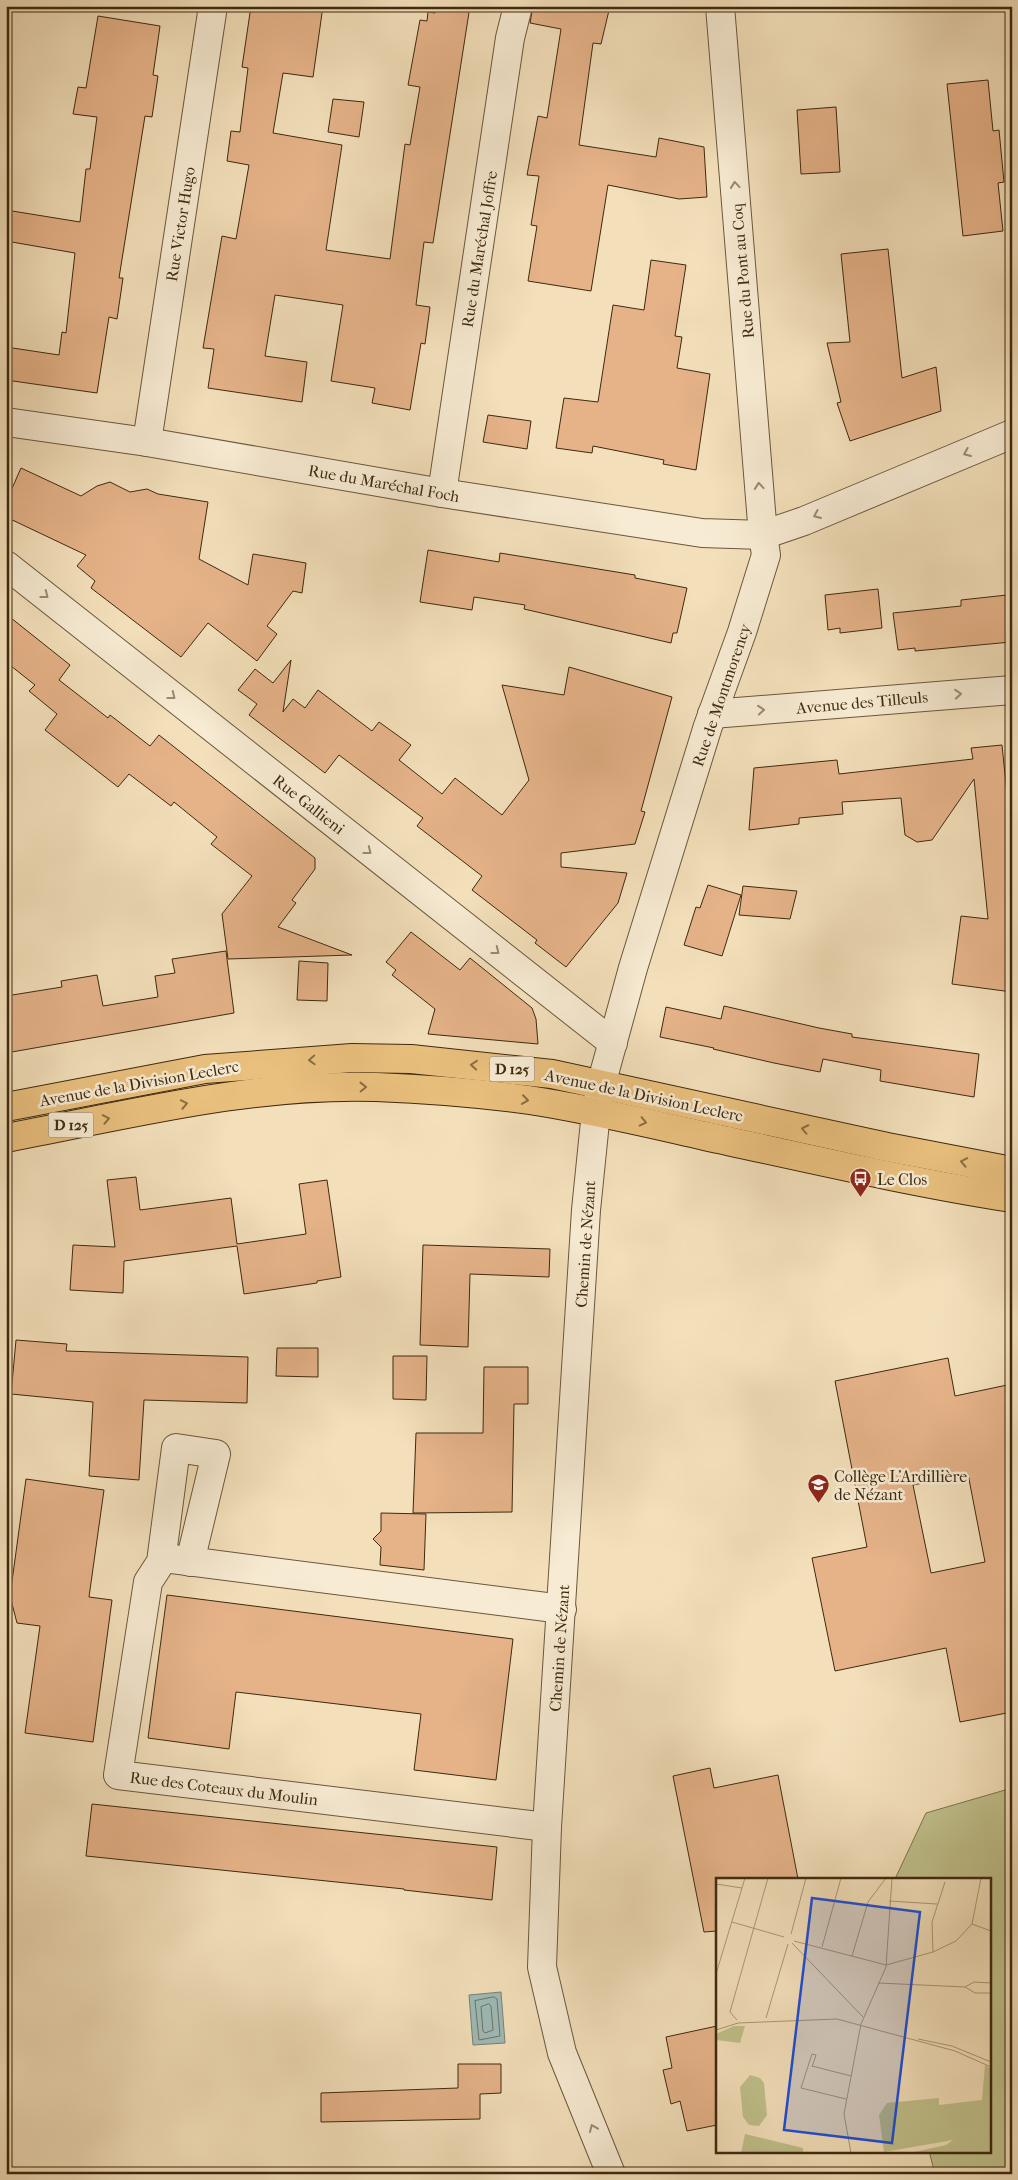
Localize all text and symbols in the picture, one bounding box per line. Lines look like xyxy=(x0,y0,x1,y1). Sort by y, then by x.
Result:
street label: Rue Victor Hugo xyxy=(162,165,199,283)
street label: Rue du Maréchal Joffre xyxy=(458,169,501,329)
one-way arrow xyxy=(729,181,740,189)
street label: Rue du Pont au Coq xyxy=(727,202,758,339)
one-way arrow xyxy=(963,446,972,457)
street label: Rue du Maréchal Foch xyxy=(307,461,461,506)
one-way arrow xyxy=(754,482,765,490)
one-way arrow xyxy=(813,509,822,520)
one-way arrow xyxy=(39,589,48,598)
street label: Rue de Montmorency xyxy=(688,621,755,769)
street label: Avenue des Tilleuls xyxy=(794,687,929,718)
one-way arrow xyxy=(954,689,962,700)
one-way arrow xyxy=(166,690,175,698)
one-way arrow xyxy=(757,705,765,716)
street label: Rue Gallieni xyxy=(269,770,349,838)
one-way arrow xyxy=(362,845,371,853)
one-way arrow xyxy=(490,946,499,954)
one-way arrow xyxy=(307,1055,315,1066)
road number: D 125 xyxy=(490,1056,534,1082)
street label: Avenue de la Division Leclerc xyxy=(37,1057,240,1111)
one-way arrow xyxy=(469,1059,477,1070)
street label: Avenue de la Division Leclerc xyxy=(542,1065,745,1126)
one-way arrow xyxy=(359,1082,367,1093)
one-way arrow xyxy=(521,1094,529,1104)
one-way arrow xyxy=(180,1099,189,1109)
road number: D 125 xyxy=(48,1112,94,1138)
one-way arrow xyxy=(101,1114,110,1124)
one-way arrow xyxy=(639,1116,648,1127)
one-way arrow xyxy=(800,1124,809,1135)
one-way arrow xyxy=(959,1157,968,1168)
bus stop icon: Le Clos xyxy=(849,1167,873,1198)
place label: Le Clos xyxy=(877,1170,927,1189)
street label: Chemin de Nézant xyxy=(572,1179,599,1308)
place label: Collège L'Ardillière de Nézant xyxy=(834,1467,967,1504)
school or university icon: Collège L'Ardillière de Nézant xyxy=(806,1473,830,1504)
street label: Chemin de Nézant xyxy=(546,1583,573,1712)
street label: Rue des Coteaux du Moulin xyxy=(129,1768,320,1810)
inset map xyxy=(716,1878,990,2152)
one-way arrow xyxy=(589,2124,600,2133)

